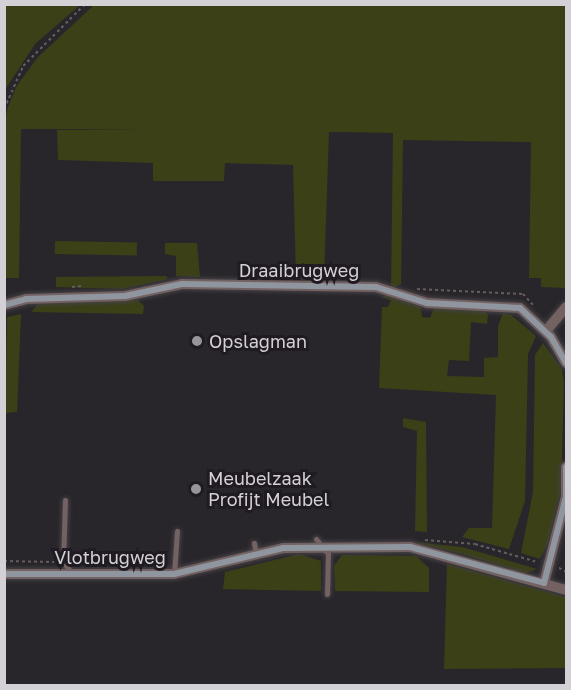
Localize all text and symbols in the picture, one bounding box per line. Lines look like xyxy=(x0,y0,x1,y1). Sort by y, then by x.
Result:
street label: Draaibrugweg xyxy=(239,259,359,281)
place label: Opslagman xyxy=(209,330,307,352)
marker: Opslagman xyxy=(190,334,204,348)
place label: Meubelzaak Profijt Meubel xyxy=(208,468,329,510)
marker: Meubelzaak Profijt Meubel xyxy=(189,482,203,496)
street label: Vlotbrugweg xyxy=(54,546,166,568)

